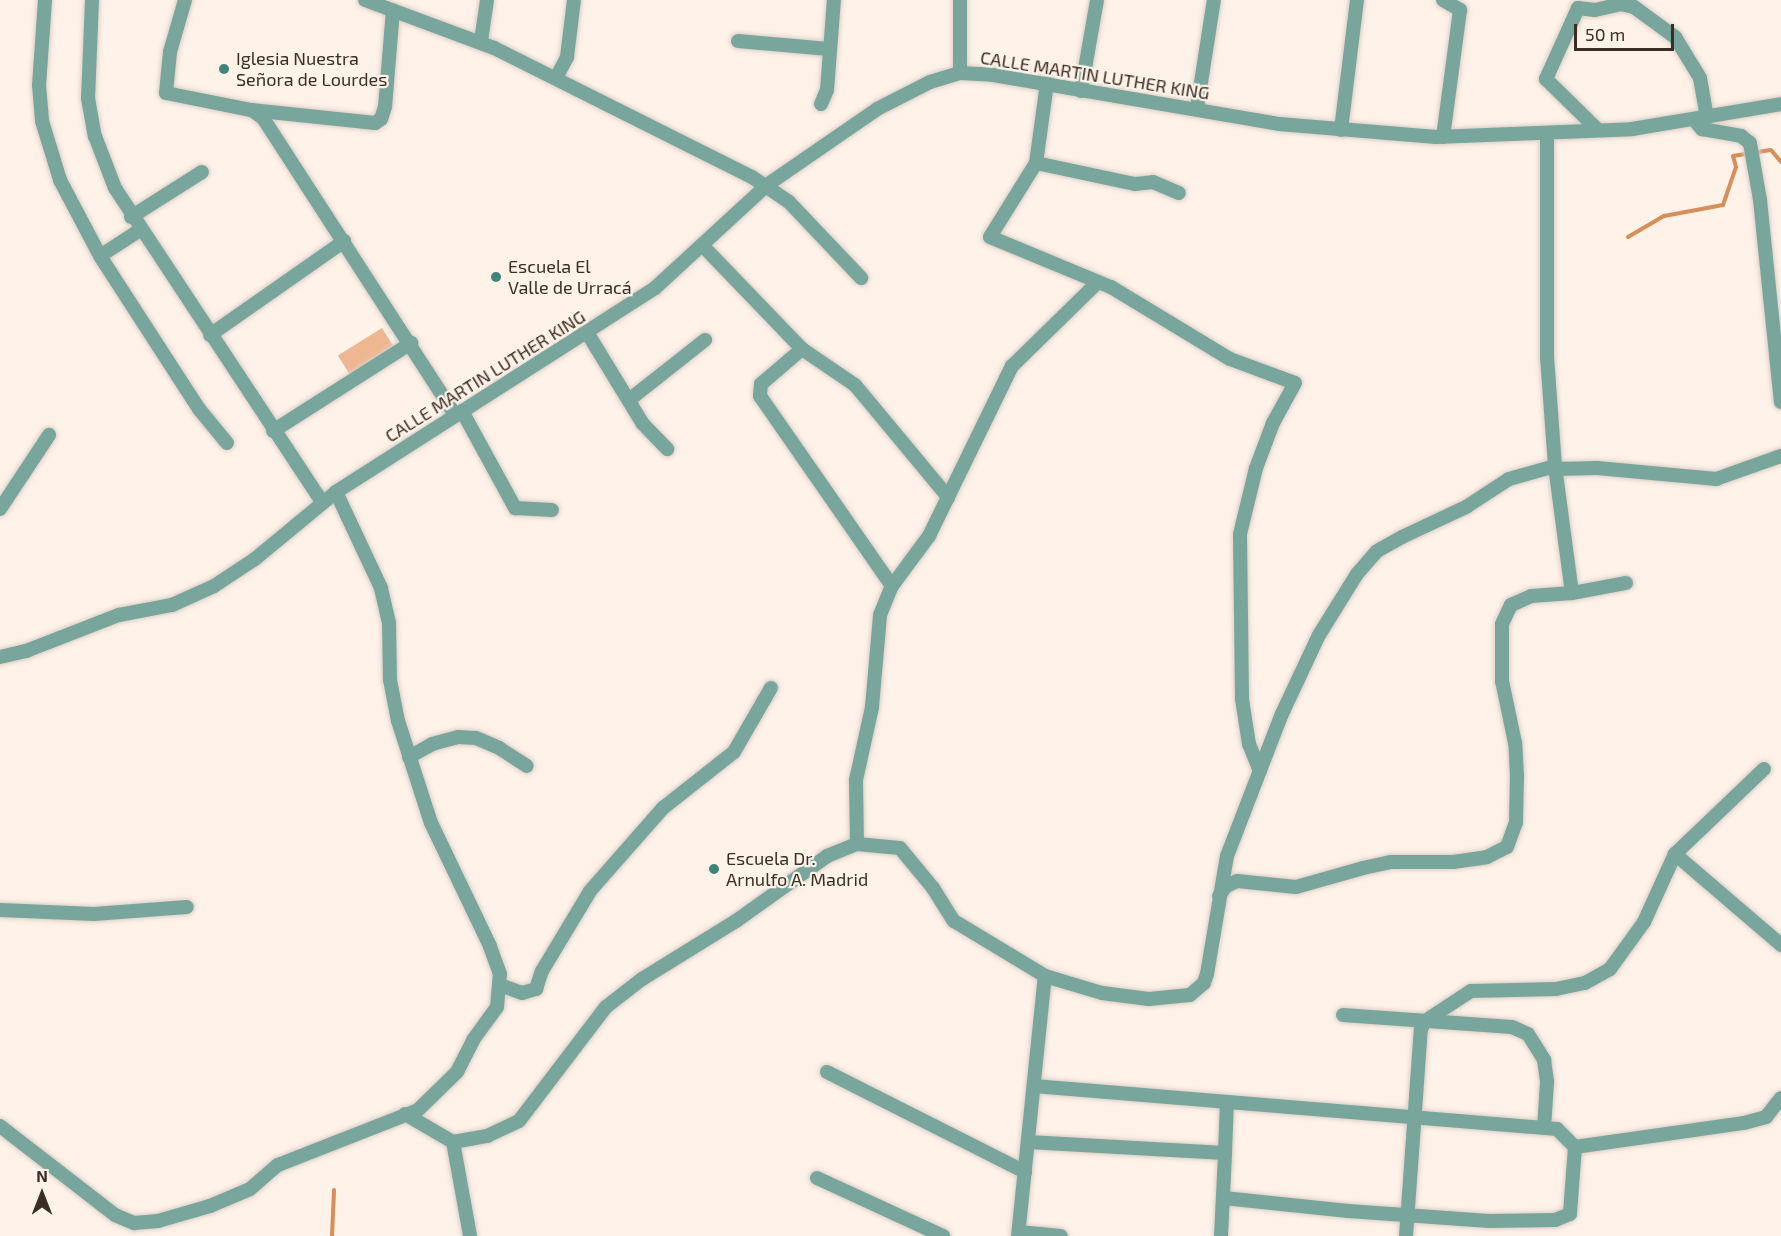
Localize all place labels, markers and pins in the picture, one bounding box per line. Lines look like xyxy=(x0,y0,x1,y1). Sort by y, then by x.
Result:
place label: Iglesia Nuestra Señora de Lourdes xyxy=(236,48,387,90)
marker: Iglesia Nuestra Señora de Lourdes xyxy=(217,62,231,76)
place label: Escuela El Valle de Urracá xyxy=(508,256,632,298)
marker: Escuela El Valle de Urracá xyxy=(489,270,503,284)
place label: Escuela Dr. Arnulfo A. Madrid xyxy=(726,848,869,890)
marker: Escuela Dr. Arnulfo A. Madrid xyxy=(707,862,721,876)

